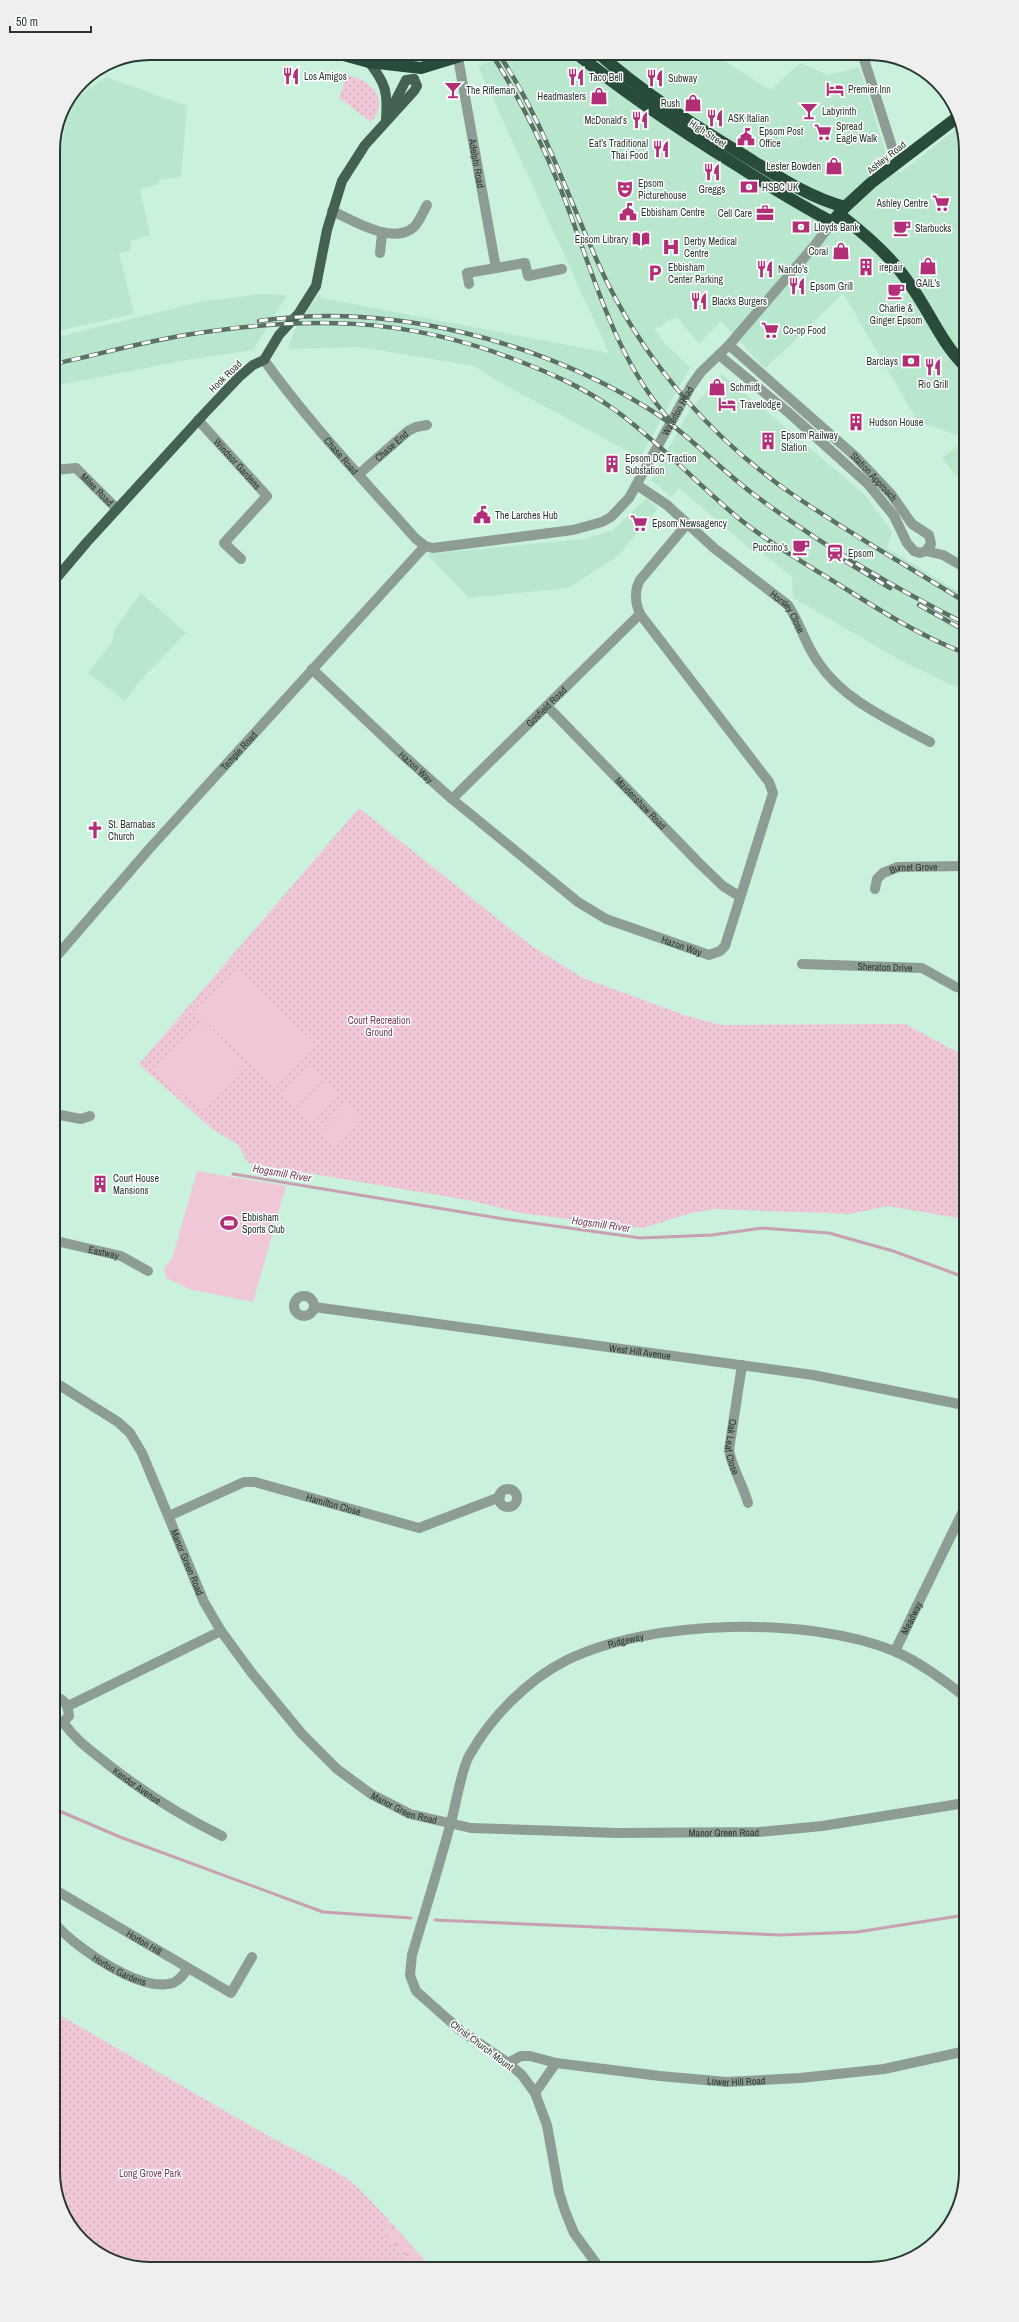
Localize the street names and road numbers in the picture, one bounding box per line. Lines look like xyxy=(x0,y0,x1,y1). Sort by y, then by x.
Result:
street label: High Street xyxy=(687,117,729,151)
street label: Adelphi Road xyxy=(466,137,487,189)
street label: Ashley Road xyxy=(863,138,909,177)
street label: Hook Road xyxy=(206,357,245,395)
street label: Waterloo Road xyxy=(659,384,697,438)
street label: Chase End xyxy=(372,428,411,464)
street label: Chase Road xyxy=(321,434,361,477)
street label: Windsor Gardens xyxy=(211,436,264,492)
street label: Station Approach xyxy=(848,449,900,504)
street label: Miles Road xyxy=(78,470,116,509)
street label: Horsley Close xyxy=(767,588,808,635)
street label: Gosfield Road xyxy=(523,684,570,730)
street label: Temple Road xyxy=(218,729,260,773)
street label: Hazon Way xyxy=(396,748,437,787)
street label: Maidenshaw Road xyxy=(612,774,669,832)
street label: Burnet Grove xyxy=(887,860,938,877)
street label: Hazon Way xyxy=(660,933,705,959)
street label: Sheraton Drive xyxy=(857,960,913,975)
street label: Eastway xyxy=(87,1243,121,1263)
street label: West Hill Avenue xyxy=(608,1341,672,1363)
street label: Oak Leaf Close xyxy=(722,1418,742,1477)
street label: Hamilton Close xyxy=(305,1491,363,1518)
street label: Manor Green Road xyxy=(167,1527,206,1597)
street label: Meadway xyxy=(898,1599,926,1637)
street label: Ridgeway xyxy=(606,1630,646,1651)
street label: Kendor Avenue xyxy=(110,1764,164,1807)
street label: Manor Green Road xyxy=(369,1789,438,1827)
street label: Manor Green Road xyxy=(689,1826,759,1839)
street label: Horton Hill xyxy=(124,1927,164,1958)
street label: Horton Gardens xyxy=(90,1951,148,1989)
street label: Christ Church Mount xyxy=(448,2017,516,2074)
street label: Lower Hill Road xyxy=(706,2074,766,2089)

